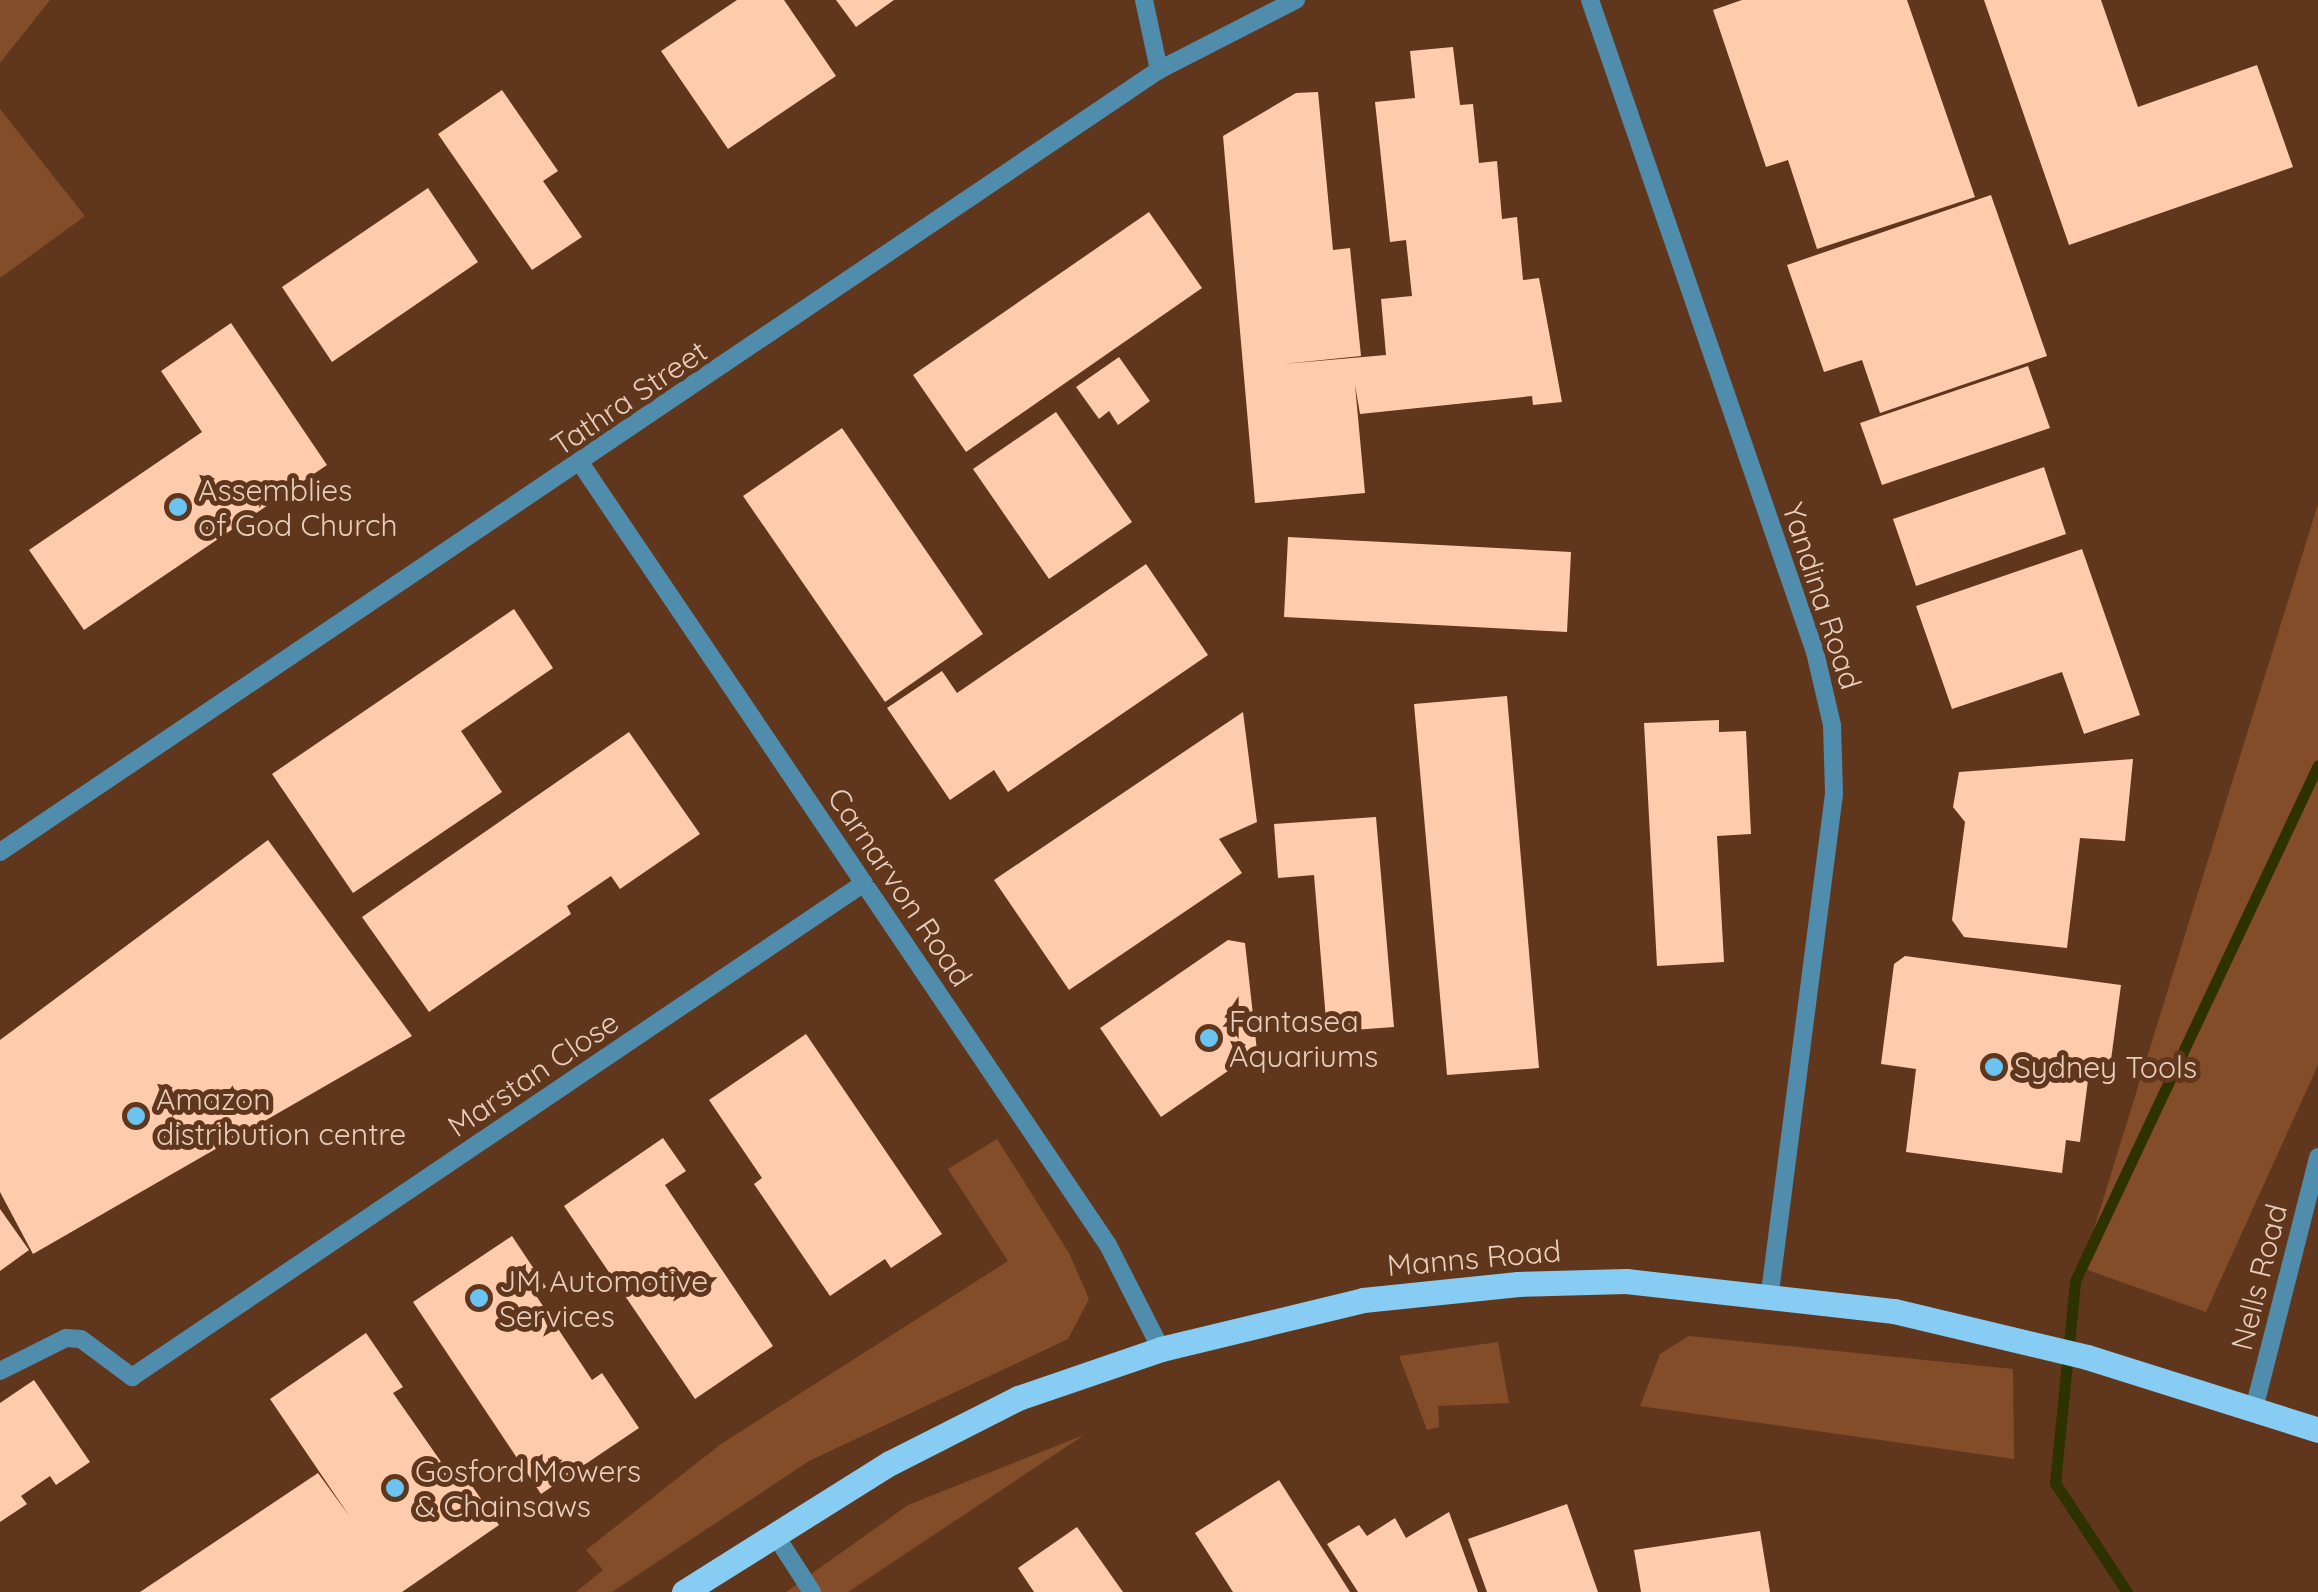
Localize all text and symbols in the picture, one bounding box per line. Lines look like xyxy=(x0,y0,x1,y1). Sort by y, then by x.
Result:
street label: Tathra Street xyxy=(544,333,714,463)
place label: Assemblies of God Church xyxy=(198,472,398,542)
marker: Assemblies of God Church xyxy=(167,496,189,518)
street label: Yandina Road xyxy=(1775,498,1869,694)
street label: Carnarvon Road xyxy=(820,781,980,993)
place label: Fantasea Aquariums xyxy=(1229,1003,1378,1074)
street label: Marstan Close xyxy=(441,1004,625,1144)
marker: Fantasea Aquariums xyxy=(1198,1027,1220,1049)
place label: Sydney Tools xyxy=(2014,1049,2197,1085)
marker: Sydney Tools xyxy=(1983,1056,2005,1078)
place label: Amazon distribution centre xyxy=(156,1081,406,1152)
marker: Amazon distribution centre xyxy=(125,1105,147,1127)
street label: Nells Road xyxy=(2223,1200,2295,1354)
street label: Manns Road xyxy=(1386,1232,1562,1284)
place label: JM Automotive Services xyxy=(499,1263,708,1334)
marker: JM Automotive Services xyxy=(468,1287,490,1309)
place label: Gosford Mowers & Chainsaws xyxy=(415,1453,641,1524)
marker: Gosford Mowers & Chainsaws xyxy=(384,1477,406,1499)

